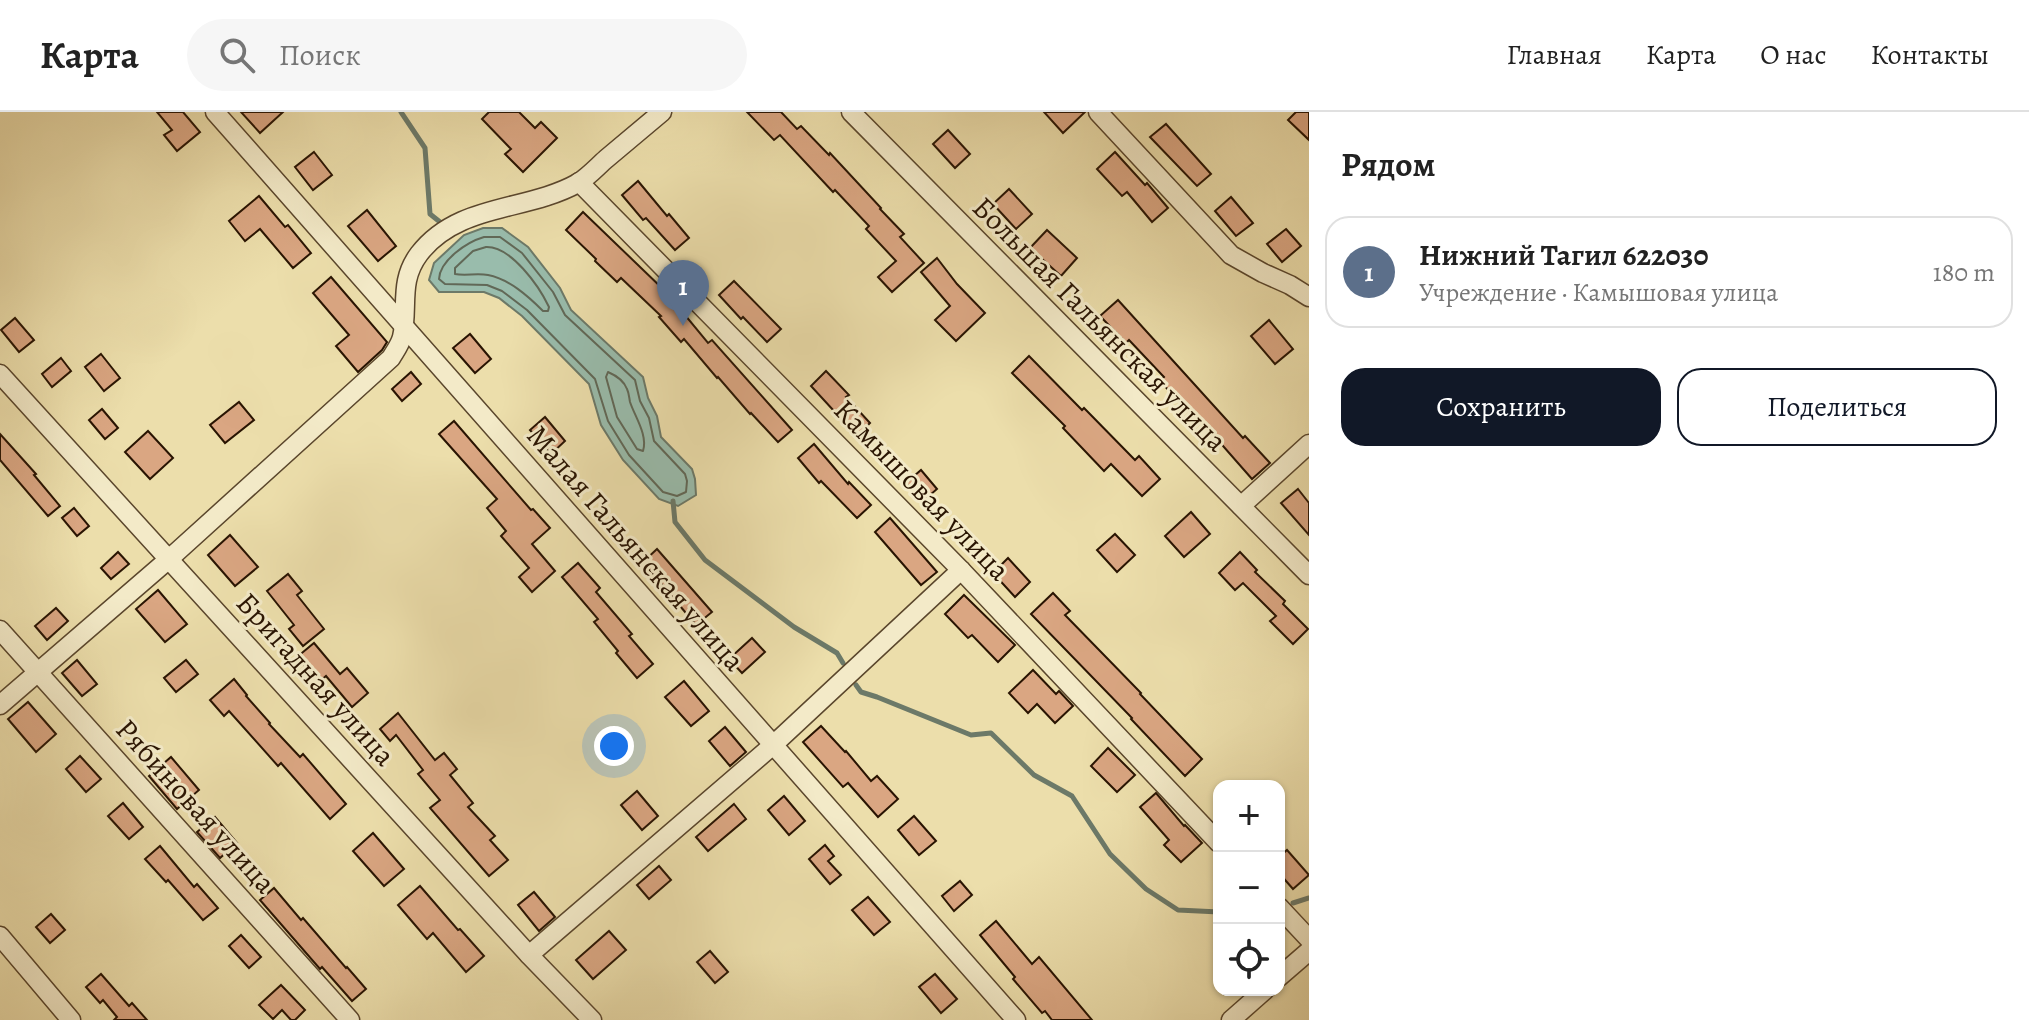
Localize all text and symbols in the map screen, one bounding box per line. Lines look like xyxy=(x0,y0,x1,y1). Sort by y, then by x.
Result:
search box xyxy=(187,19,747,91)
text: Карта xyxy=(40,29,139,81)
icon: search xyxy=(215,33,259,77)
text: Поиск xyxy=(279,35,361,75)
text: Главная xyxy=(1506,36,1602,74)
text: Карта xyxy=(1646,36,1716,74)
text: О нас xyxy=(1760,36,1827,74)
text: Контакты xyxy=(1871,36,1989,74)
text: Рядом xyxy=(1341,141,1435,188)
street label: Большая Гальянская улица xyxy=(964,188,1236,460)
text: Нижний Тагил 622030 xyxy=(1419,235,1709,275)
text: 1 xyxy=(1364,255,1374,290)
text: 180 m xyxy=(1933,255,1995,290)
pin: 1 xyxy=(657,260,709,326)
text: Учреждение · Камышовая улица xyxy=(1419,275,1778,310)
button: Сохранить xyxy=(1341,368,1661,446)
button: Поделиться xyxy=(1677,368,1997,446)
street label: Камышовая улица xyxy=(825,391,1019,589)
street label: Малая Гальянская улица xyxy=(518,416,754,680)
street label: Бригадная улица xyxy=(227,584,405,774)
street label: Рябиновая улица xyxy=(107,710,285,902)
your location xyxy=(594,726,634,766)
map controls xyxy=(1213,780,1285,996)
button: + xyxy=(1213,780,1285,852)
button: − xyxy=(1213,852,1285,924)
button: locate xyxy=(1213,924,1285,996)

